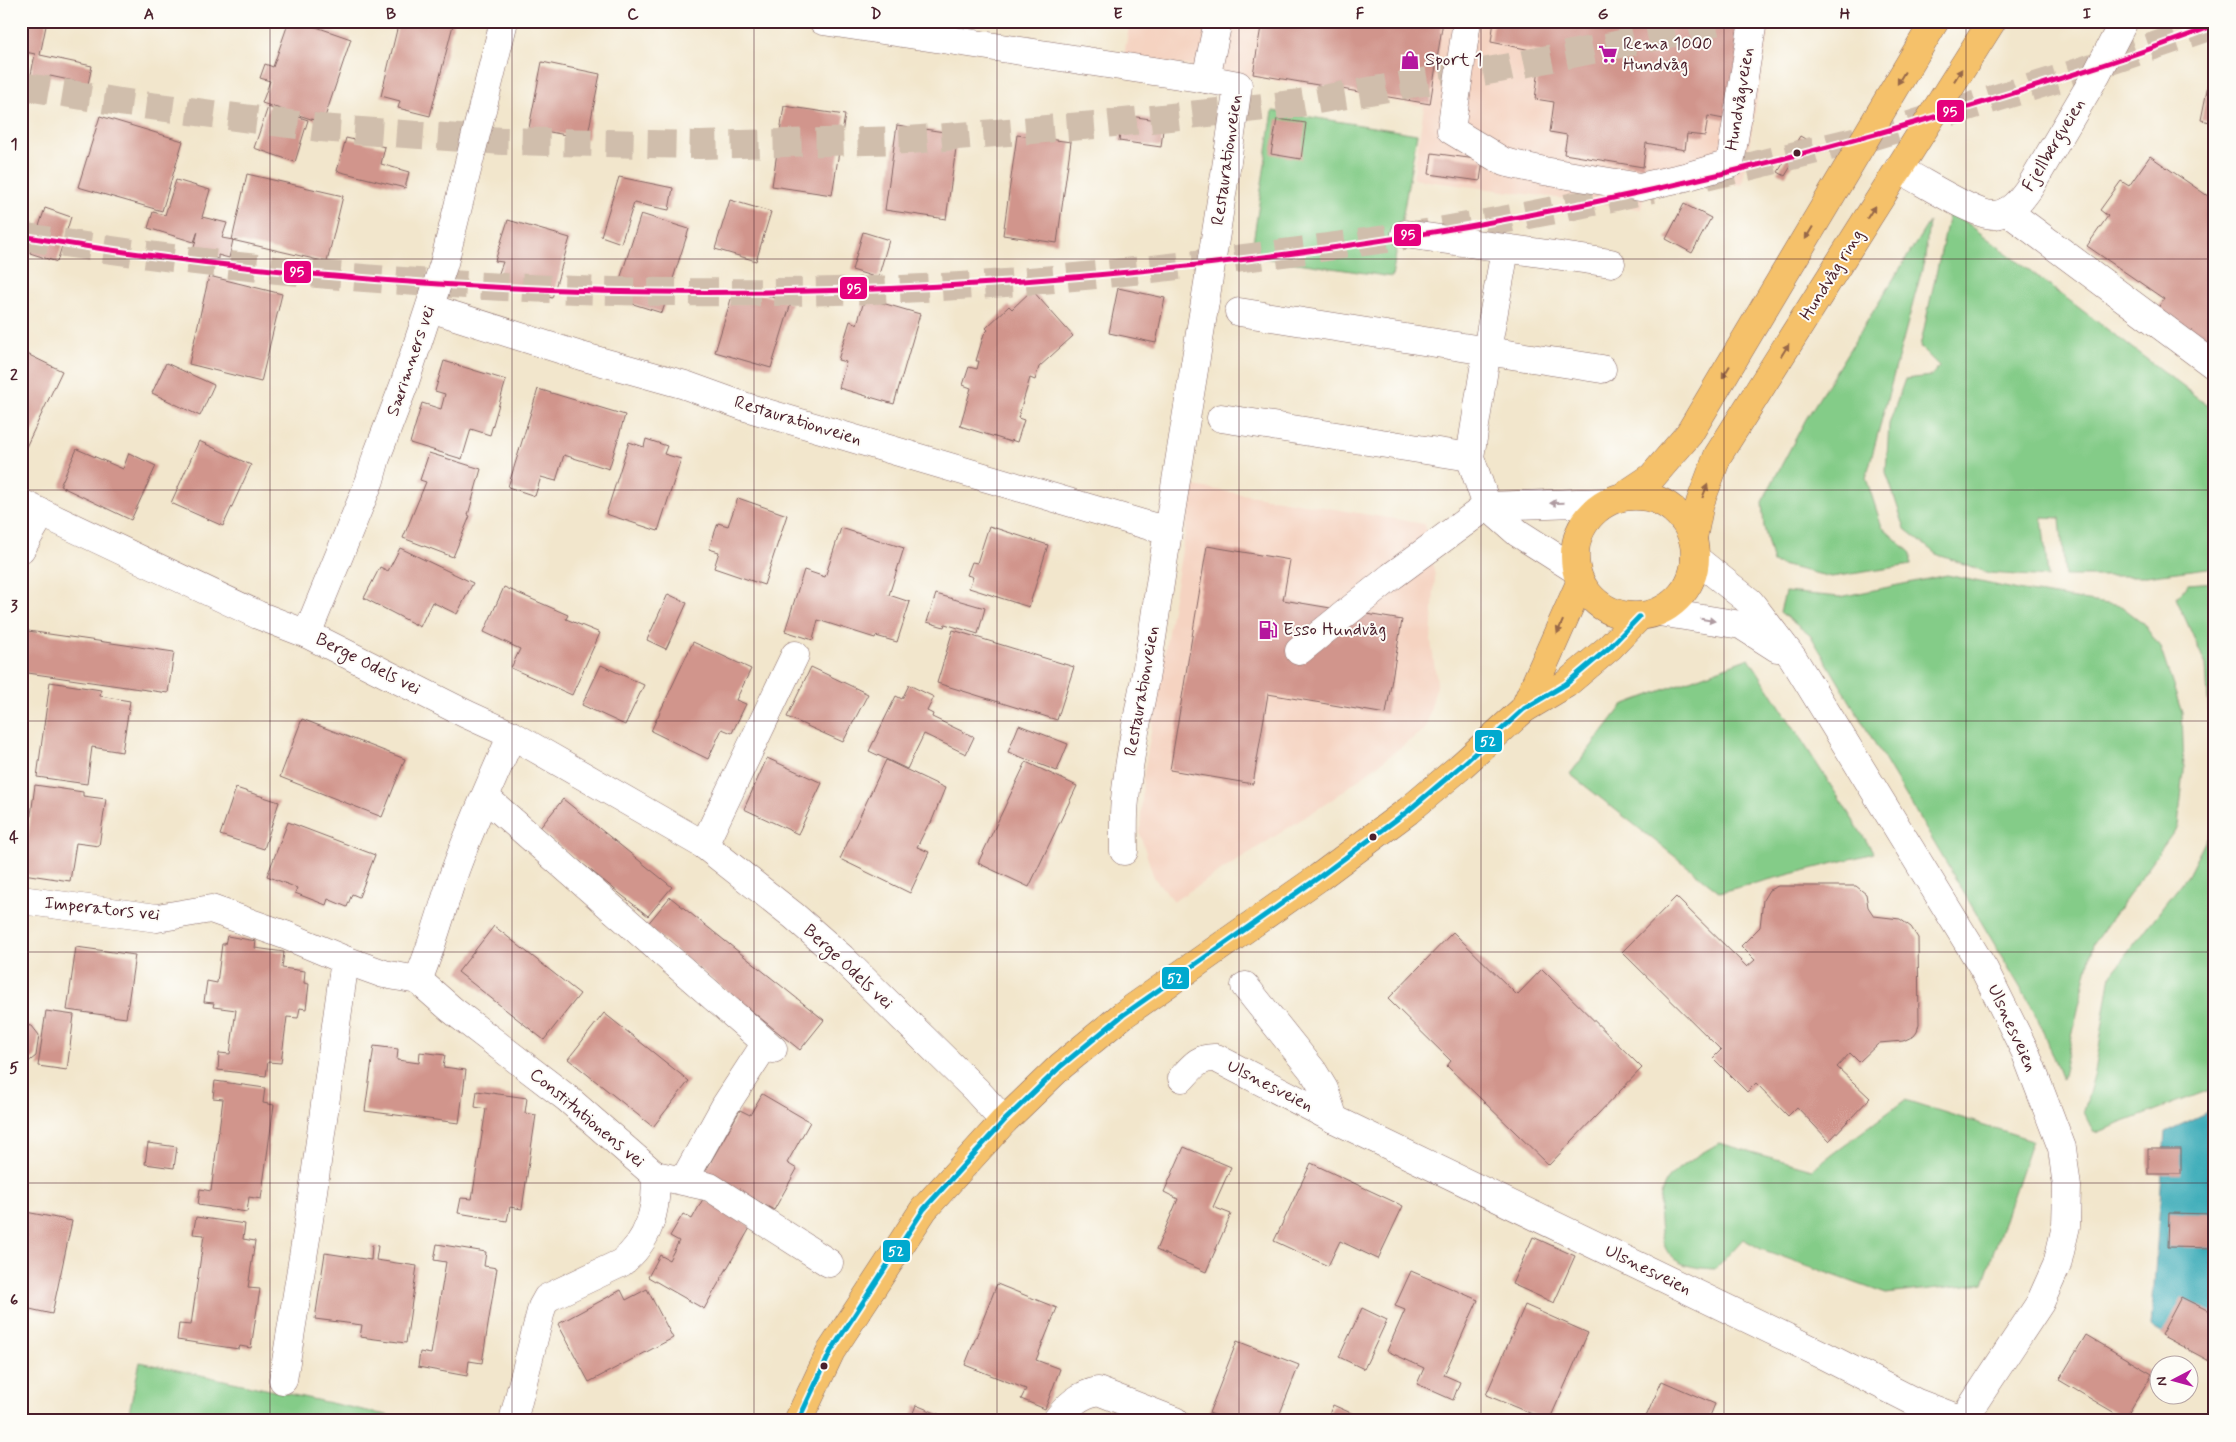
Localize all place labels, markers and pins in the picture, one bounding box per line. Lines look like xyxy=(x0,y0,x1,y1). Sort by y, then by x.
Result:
place label: Rema 1000 Hundvåg xyxy=(1623,32,1712,77)
supermarket icon: Rema 1000 Hundvåg xyxy=(1597,43,1619,65)
place label: Sport 1 xyxy=(1425,48,1482,72)
shop icon: Sport 1 xyxy=(1399,49,1421,71)
unlabelled marker xyxy=(1792,148,1802,158)
place label: Esso Hundvåg xyxy=(1283,618,1386,642)
fuel station icon: Esso Hundvåg xyxy=(1257,619,1279,641)
unlabelled marker xyxy=(1368,832,1378,842)
unlabelled marker xyxy=(819,1361,829,1371)

